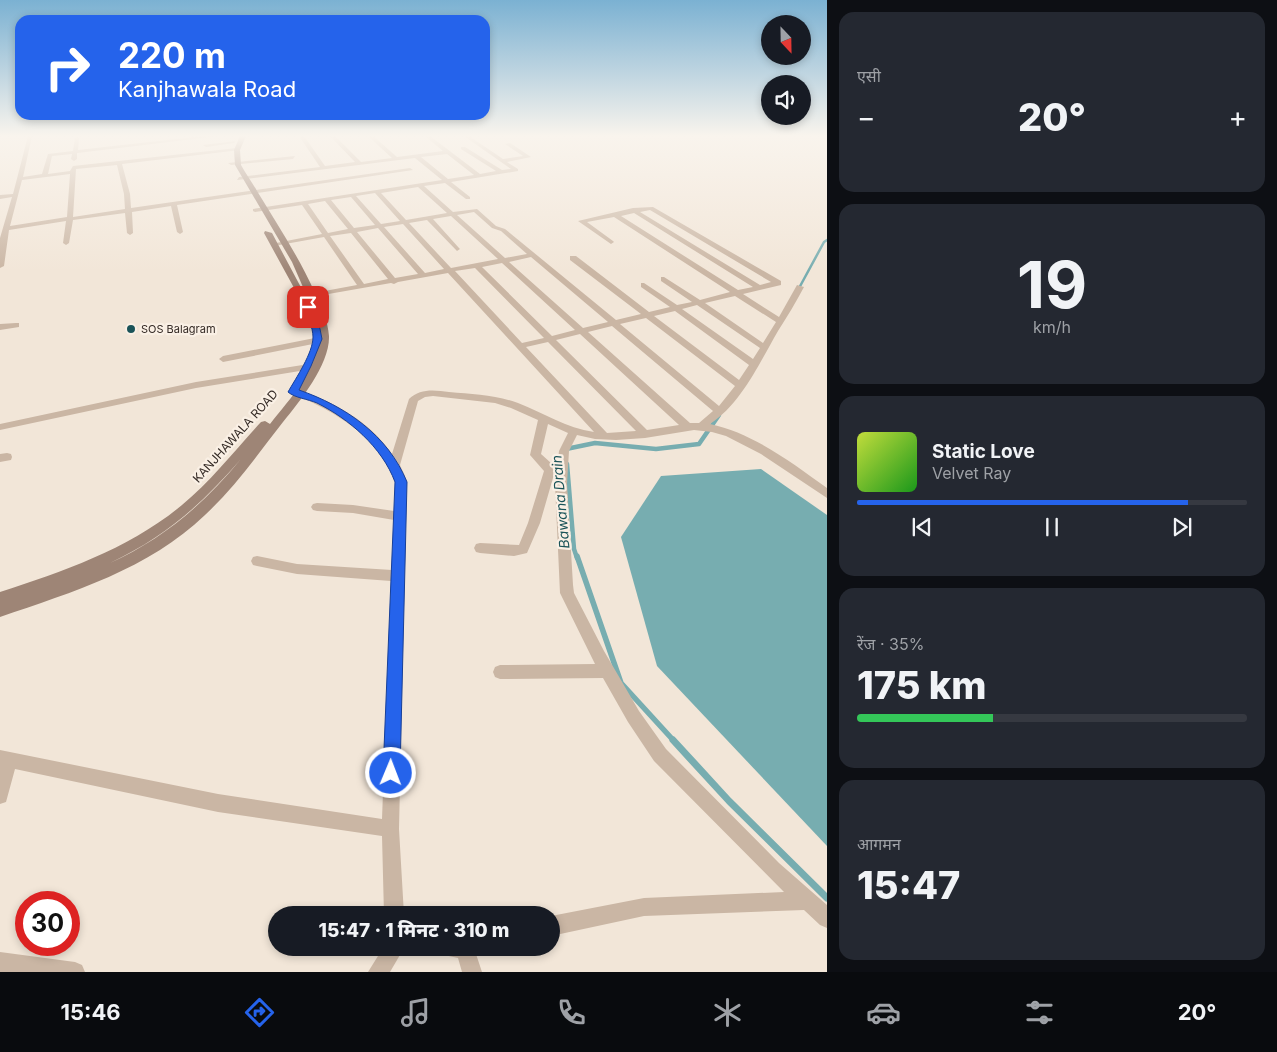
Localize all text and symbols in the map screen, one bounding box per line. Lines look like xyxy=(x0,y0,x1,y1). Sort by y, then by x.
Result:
north arrow xyxy=(761,15,811,65)
map controls xyxy=(761,15,811,125)
text: 220 m xyxy=(118,34,226,76)
icon: right xyxy=(35,35,100,100)
text: एसी xyxy=(857,66,881,86)
button: sound xyxy=(761,75,811,125)
text: Kanjhawala Road xyxy=(118,76,296,102)
text: 20° xyxy=(1018,94,1086,140)
text: − xyxy=(857,100,876,134)
text: + xyxy=(1228,100,1247,134)
text: 19 xyxy=(1017,245,1087,324)
pin xyxy=(287,286,329,328)
icon: arrive xyxy=(294,293,322,321)
text: km/h xyxy=(1033,317,1071,337)
place label: SOS Balagram xyxy=(141,322,216,336)
marker: SOS Balagram xyxy=(125,323,137,335)
street label: KANJHAWALA ROAD xyxy=(189,386,281,486)
text: Static Love xyxy=(932,440,1035,463)
water label: Bawana Drain xyxy=(547,455,573,549)
text: Velvet Ray xyxy=(932,463,1011,483)
icon: previous xyxy=(908,513,936,541)
icon: pause xyxy=(1038,513,1066,541)
icon: next xyxy=(1168,513,1196,541)
text: रेंज · 35% xyxy=(857,634,924,654)
text: 175 km xyxy=(857,662,987,708)
position arrow xyxy=(364,746,416,798)
text: आगमन xyxy=(857,834,901,854)
text: 15:47 xyxy=(857,862,960,908)
speed limit sign: 30 xyxy=(15,891,80,956)
text: 15:47 · 1 मिनट · 310 m xyxy=(319,919,509,942)
icon: directions xyxy=(242,995,277,1030)
icon: music xyxy=(398,995,433,1030)
icon: phone xyxy=(554,995,589,1030)
icon: climate xyxy=(710,995,745,1030)
icon: car xyxy=(866,995,901,1030)
icon: filters xyxy=(1022,995,1057,1030)
text: 15:46 xyxy=(61,999,121,1025)
text: 20° xyxy=(1178,999,1216,1025)

